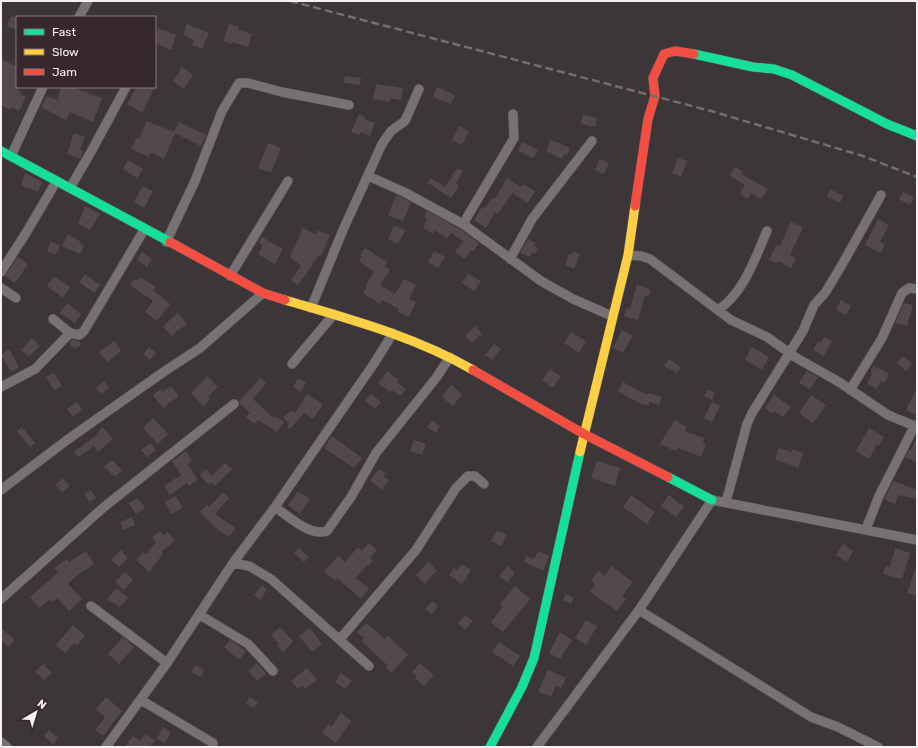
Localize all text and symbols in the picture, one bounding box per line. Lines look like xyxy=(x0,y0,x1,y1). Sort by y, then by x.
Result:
legend xyxy=(16,16,156,88)
text: Fast xyxy=(52,25,76,39)
text: Slow xyxy=(52,45,79,59)
text: Jam xyxy=(52,65,77,79)
north arrow xyxy=(16,692,56,732)
text: N xyxy=(35,697,49,712)

